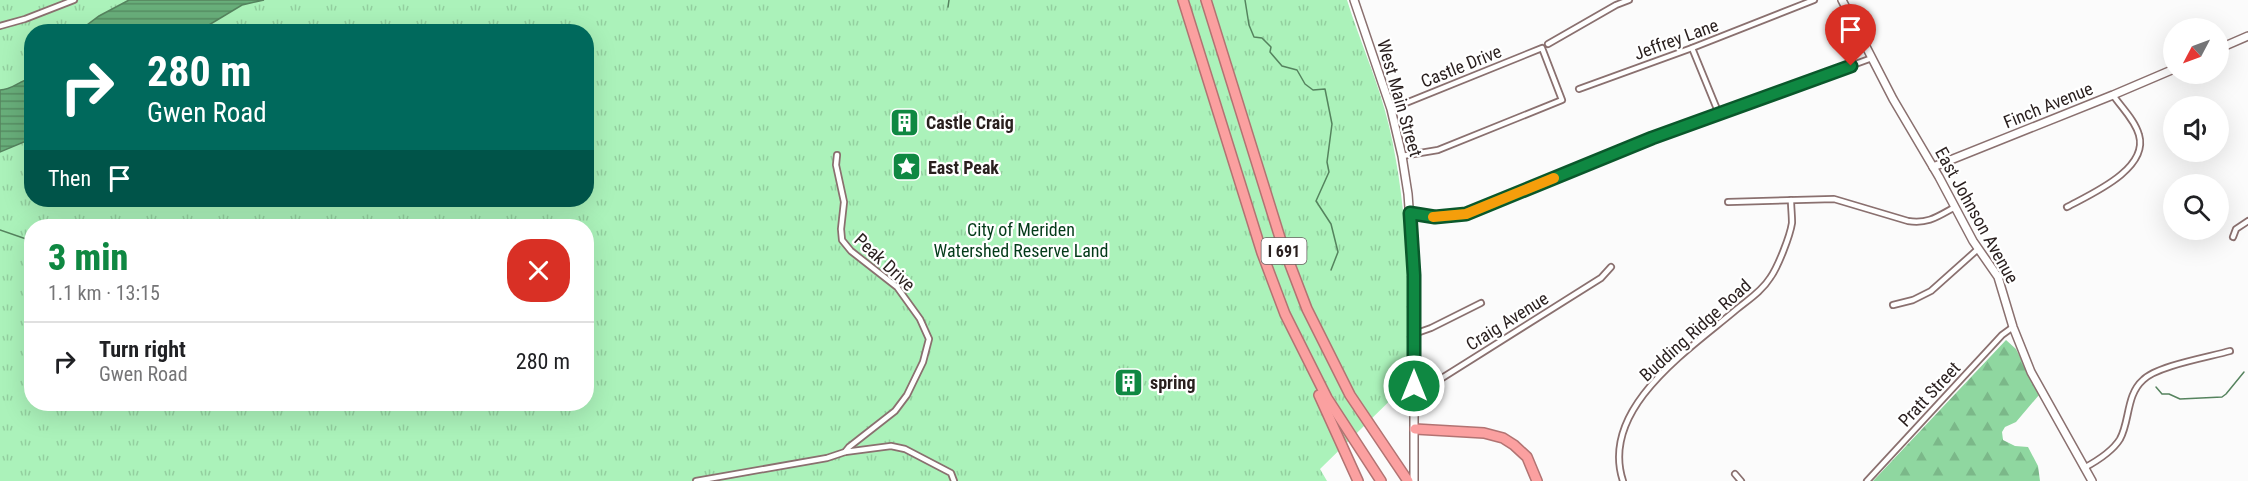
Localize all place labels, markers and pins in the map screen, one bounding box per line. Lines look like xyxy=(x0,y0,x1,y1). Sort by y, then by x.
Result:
pin xyxy=(1825,4,1876,66)
building icon: Castle Craig xyxy=(889,106,921,138)
place label: Castle Craig xyxy=(926,112,1014,133)
place icon: East Peak xyxy=(891,151,923,183)
place label: East Peak xyxy=(928,157,999,178)
building icon: spring xyxy=(1113,366,1145,398)
place label: spring xyxy=(1150,372,1196,393)

